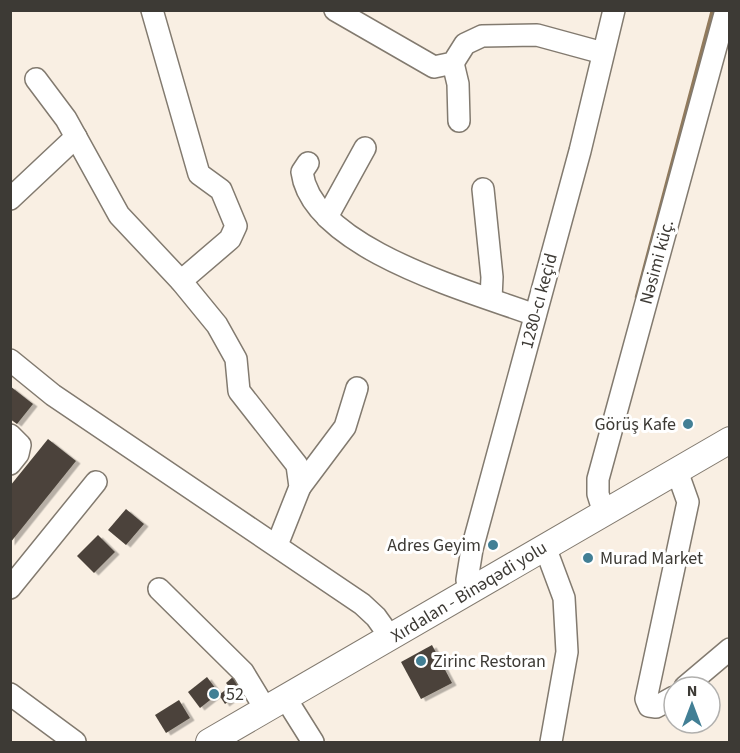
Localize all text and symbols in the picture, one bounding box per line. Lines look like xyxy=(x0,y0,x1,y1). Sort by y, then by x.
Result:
street label: Nəsimi küç. xyxy=(634,217,680,307)
street label: 1280-cı keçid xyxy=(514,251,564,351)
place label: Görüş Kafe xyxy=(594,412,676,437)
marker: Görüş Kafe xyxy=(681,417,695,431)
place label: Adres Geyim xyxy=(387,533,481,558)
street label: Xırdalan - Binəqədi yolu xyxy=(386,535,552,649)
marker: Adres Geyim xyxy=(486,538,500,552)
place label: Murad Market xyxy=(600,546,703,571)
marker: Murad Market xyxy=(581,551,595,565)
place label: Zirinc Restoran xyxy=(433,649,546,674)
marker: Zirinc Restoran xyxy=(414,654,428,668)
north arrow xyxy=(662,675,722,735)
text: N xyxy=(687,680,697,702)
place label: 52 xyxy=(226,682,244,707)
marker: 52 xyxy=(207,687,221,701)

